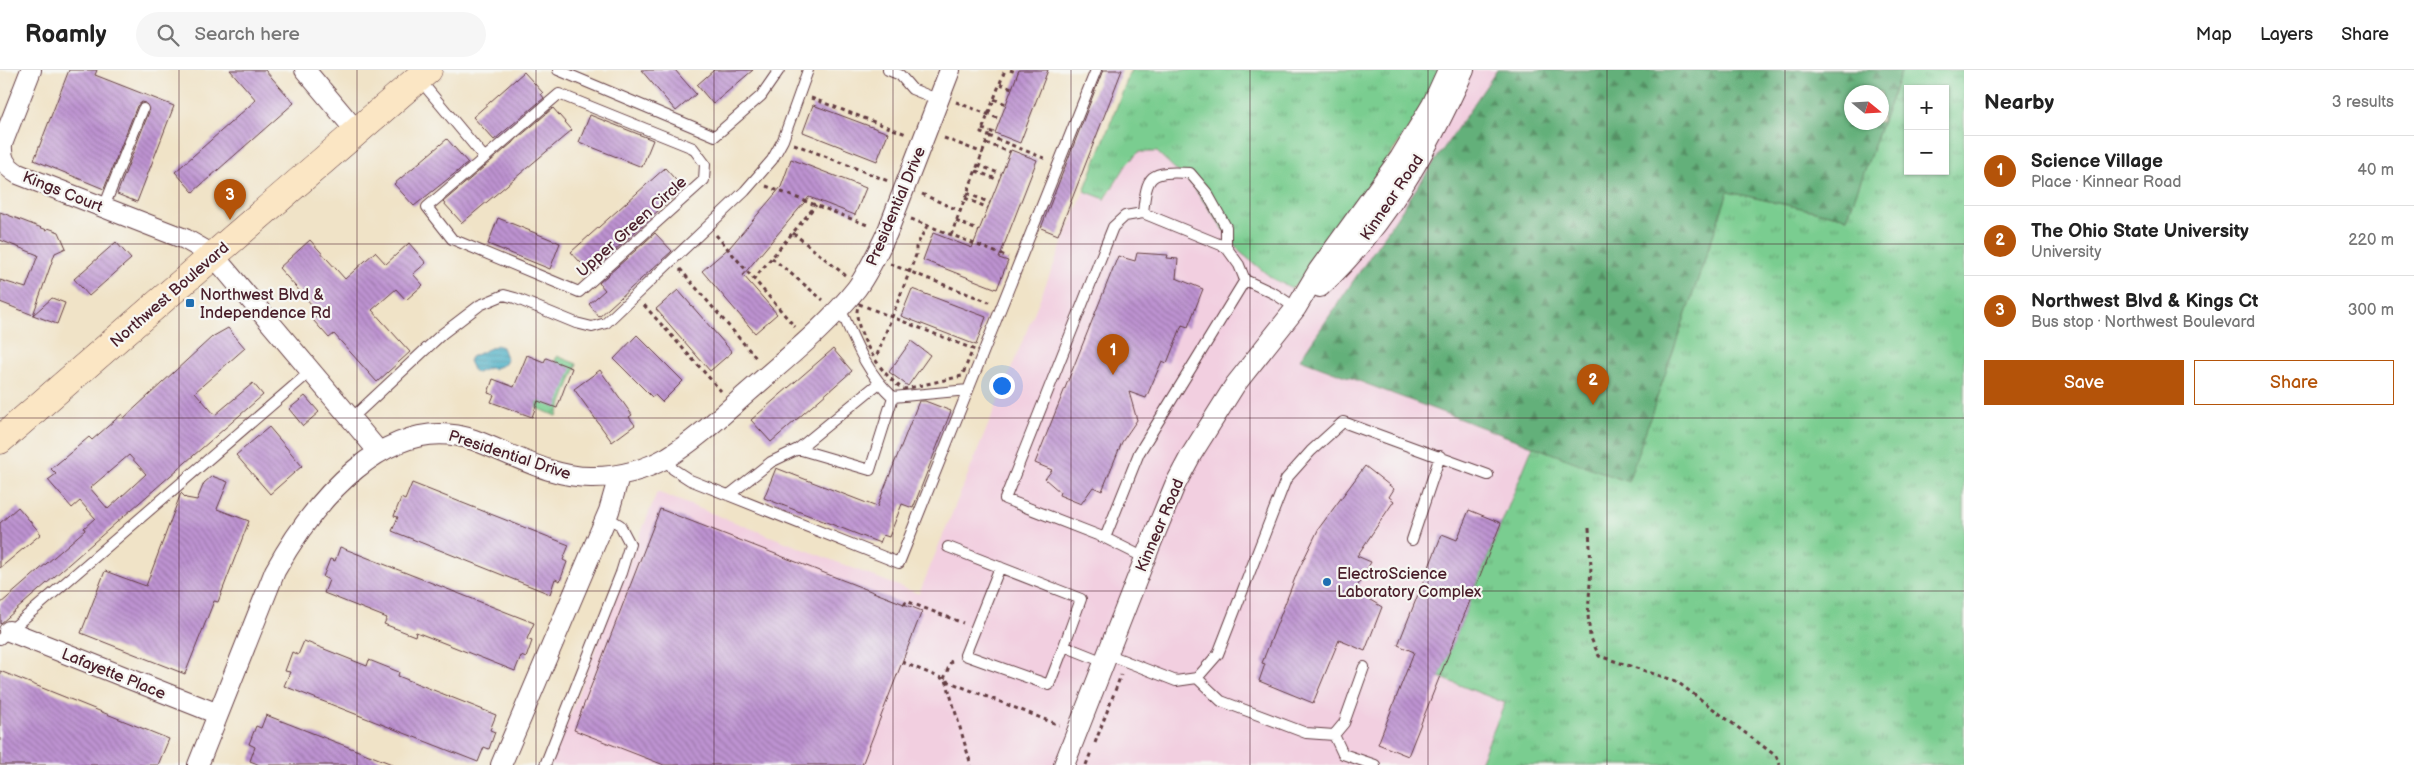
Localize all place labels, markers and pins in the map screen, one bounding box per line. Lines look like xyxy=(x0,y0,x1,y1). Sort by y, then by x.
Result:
pin: 3 xyxy=(214,179,246,220)
place label: Northwest Blvd & Independence Rd xyxy=(200,286,331,323)
marker: Northwest Blvd & Independence Rd xyxy=(184,297,196,309)
pin: 1 xyxy=(1097,334,1129,375)
pin: 2 xyxy=(1577,364,1609,405)
place label: ElectroScience Laboratory Complex xyxy=(1337,565,1482,602)
marker: ElectroScience Laboratory Complex xyxy=(1321,576,1333,588)

